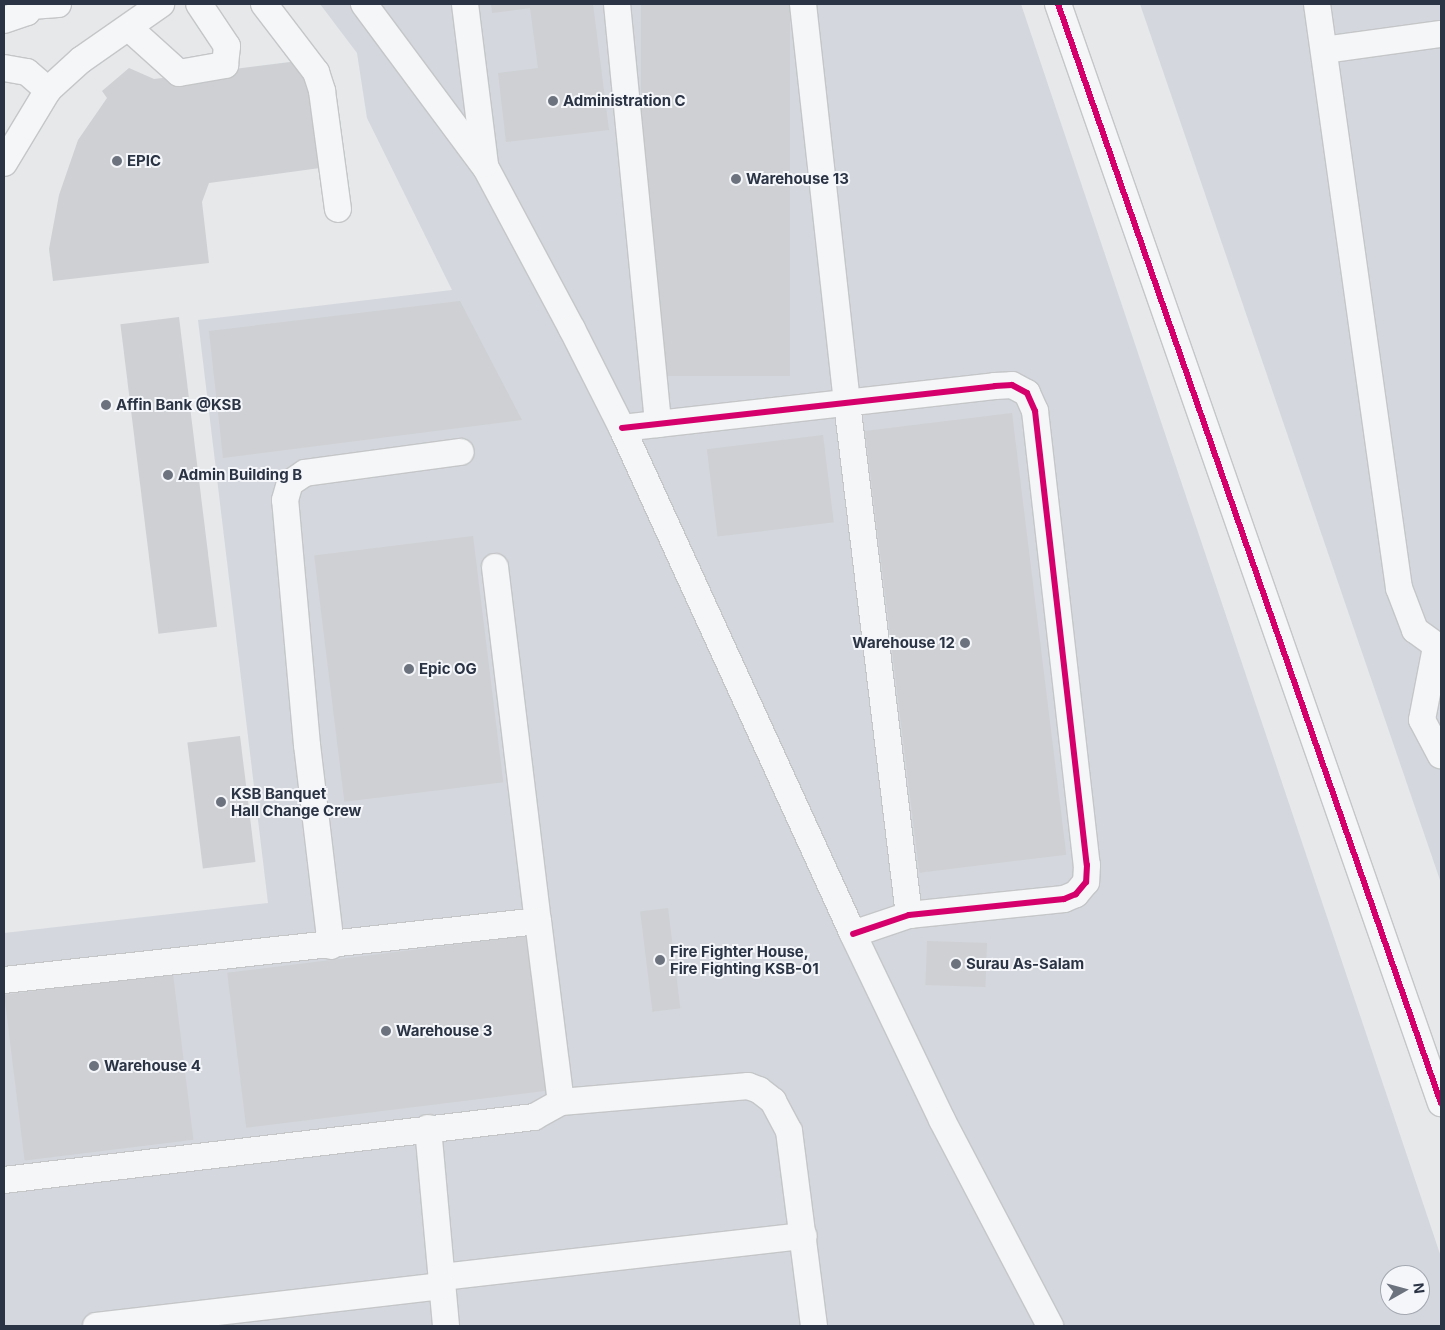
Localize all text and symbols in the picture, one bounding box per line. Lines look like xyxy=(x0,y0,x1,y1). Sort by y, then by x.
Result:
place label: Administration C xyxy=(563,92,686,110)
marker: Administration C xyxy=(547,95,559,107)
place label: EPIC xyxy=(127,152,161,170)
marker: EPIC xyxy=(111,155,123,167)
place label: Warehouse 13 xyxy=(746,170,849,188)
marker: Warehouse 13 xyxy=(730,173,742,185)
place label: Affin Bank @KSB xyxy=(116,396,241,414)
marker: Affin Bank @KSB xyxy=(100,399,112,411)
place label: Admin Building B xyxy=(178,466,302,484)
marker: Admin Building B xyxy=(162,469,174,481)
place label: Warehouse 12 xyxy=(852,634,955,652)
marker: Warehouse 12 xyxy=(959,637,971,649)
place label: Epic OG xyxy=(419,660,477,678)
marker: Epic OG xyxy=(403,663,415,675)
place label: KSB Banquet Hall Change Crew xyxy=(231,784,361,819)
marker: KSB Banquet Hall Change Crew xyxy=(215,796,227,808)
place label: Fire Fighter House, Fire Fighting KSB-01 xyxy=(670,942,819,977)
marker: Fire Fighter House, Fire Fighting KSB-01 xyxy=(654,954,666,966)
place label: Surau As-Salam xyxy=(966,955,1084,973)
marker: Surau As-Salam xyxy=(950,958,962,970)
place label: Warehouse 3 xyxy=(396,1022,493,1040)
marker: Warehouse 3 xyxy=(380,1025,392,1037)
place label: Warehouse 4 xyxy=(104,1057,201,1075)
marker: Warehouse 4 xyxy=(88,1060,100,1072)
north arrow xyxy=(1380,1265,1430,1315)
text: N xyxy=(1410,1282,1428,1295)

